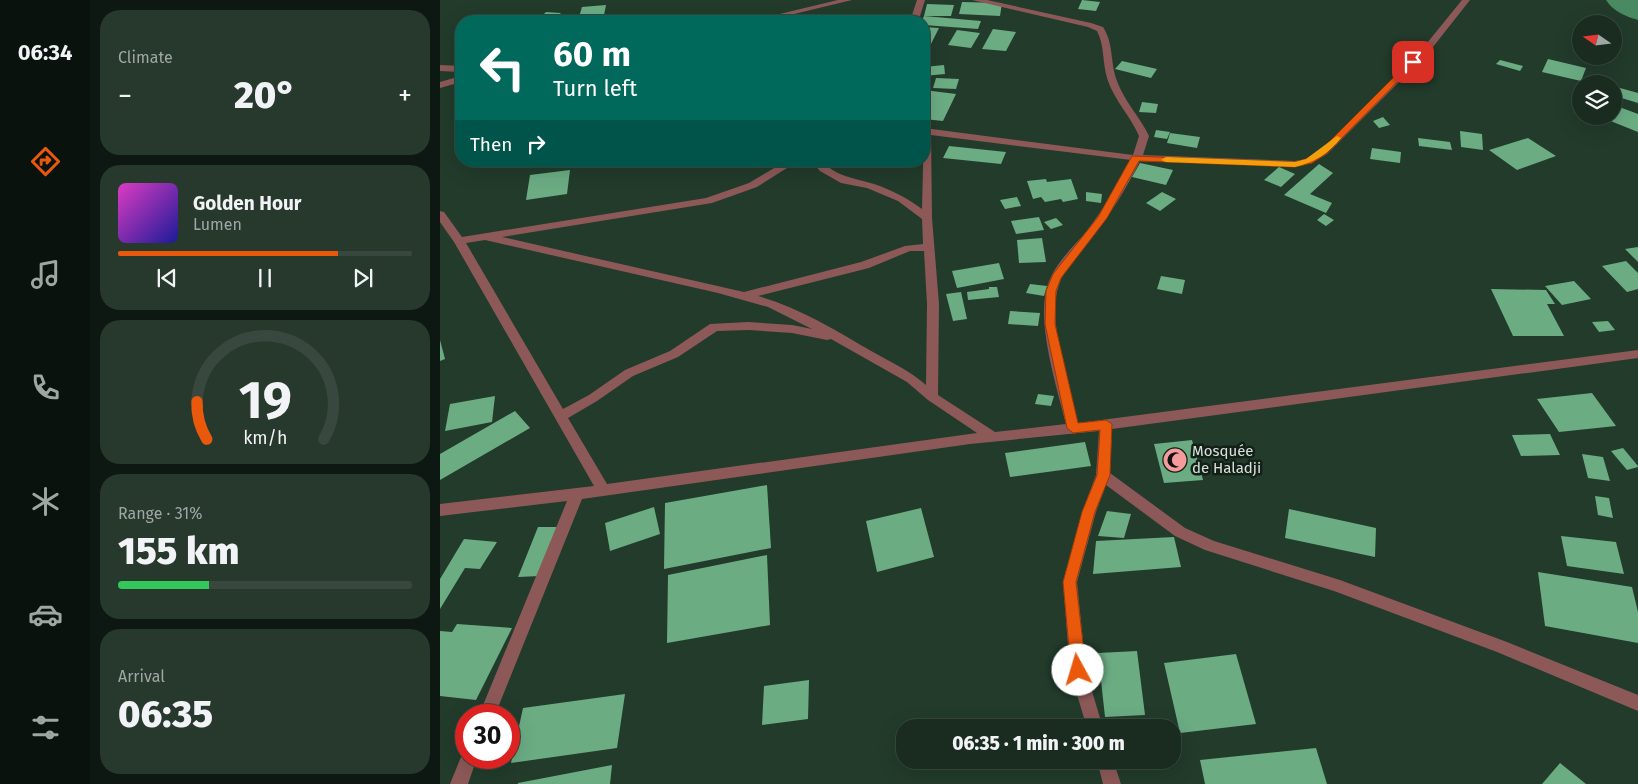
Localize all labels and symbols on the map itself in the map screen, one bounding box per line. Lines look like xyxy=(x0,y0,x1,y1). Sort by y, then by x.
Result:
north arrow xyxy=(1572,15,1622,65)
pin xyxy=(1392,41,1434,83)
place label: Mosquée de Haladji xyxy=(1192,442,1261,477)
mosque icon: Mosquée de Haladji xyxy=(1162,447,1188,473)
position arrow xyxy=(1051,643,1103,695)
speed limit sign: 30 xyxy=(455,704,520,769)

